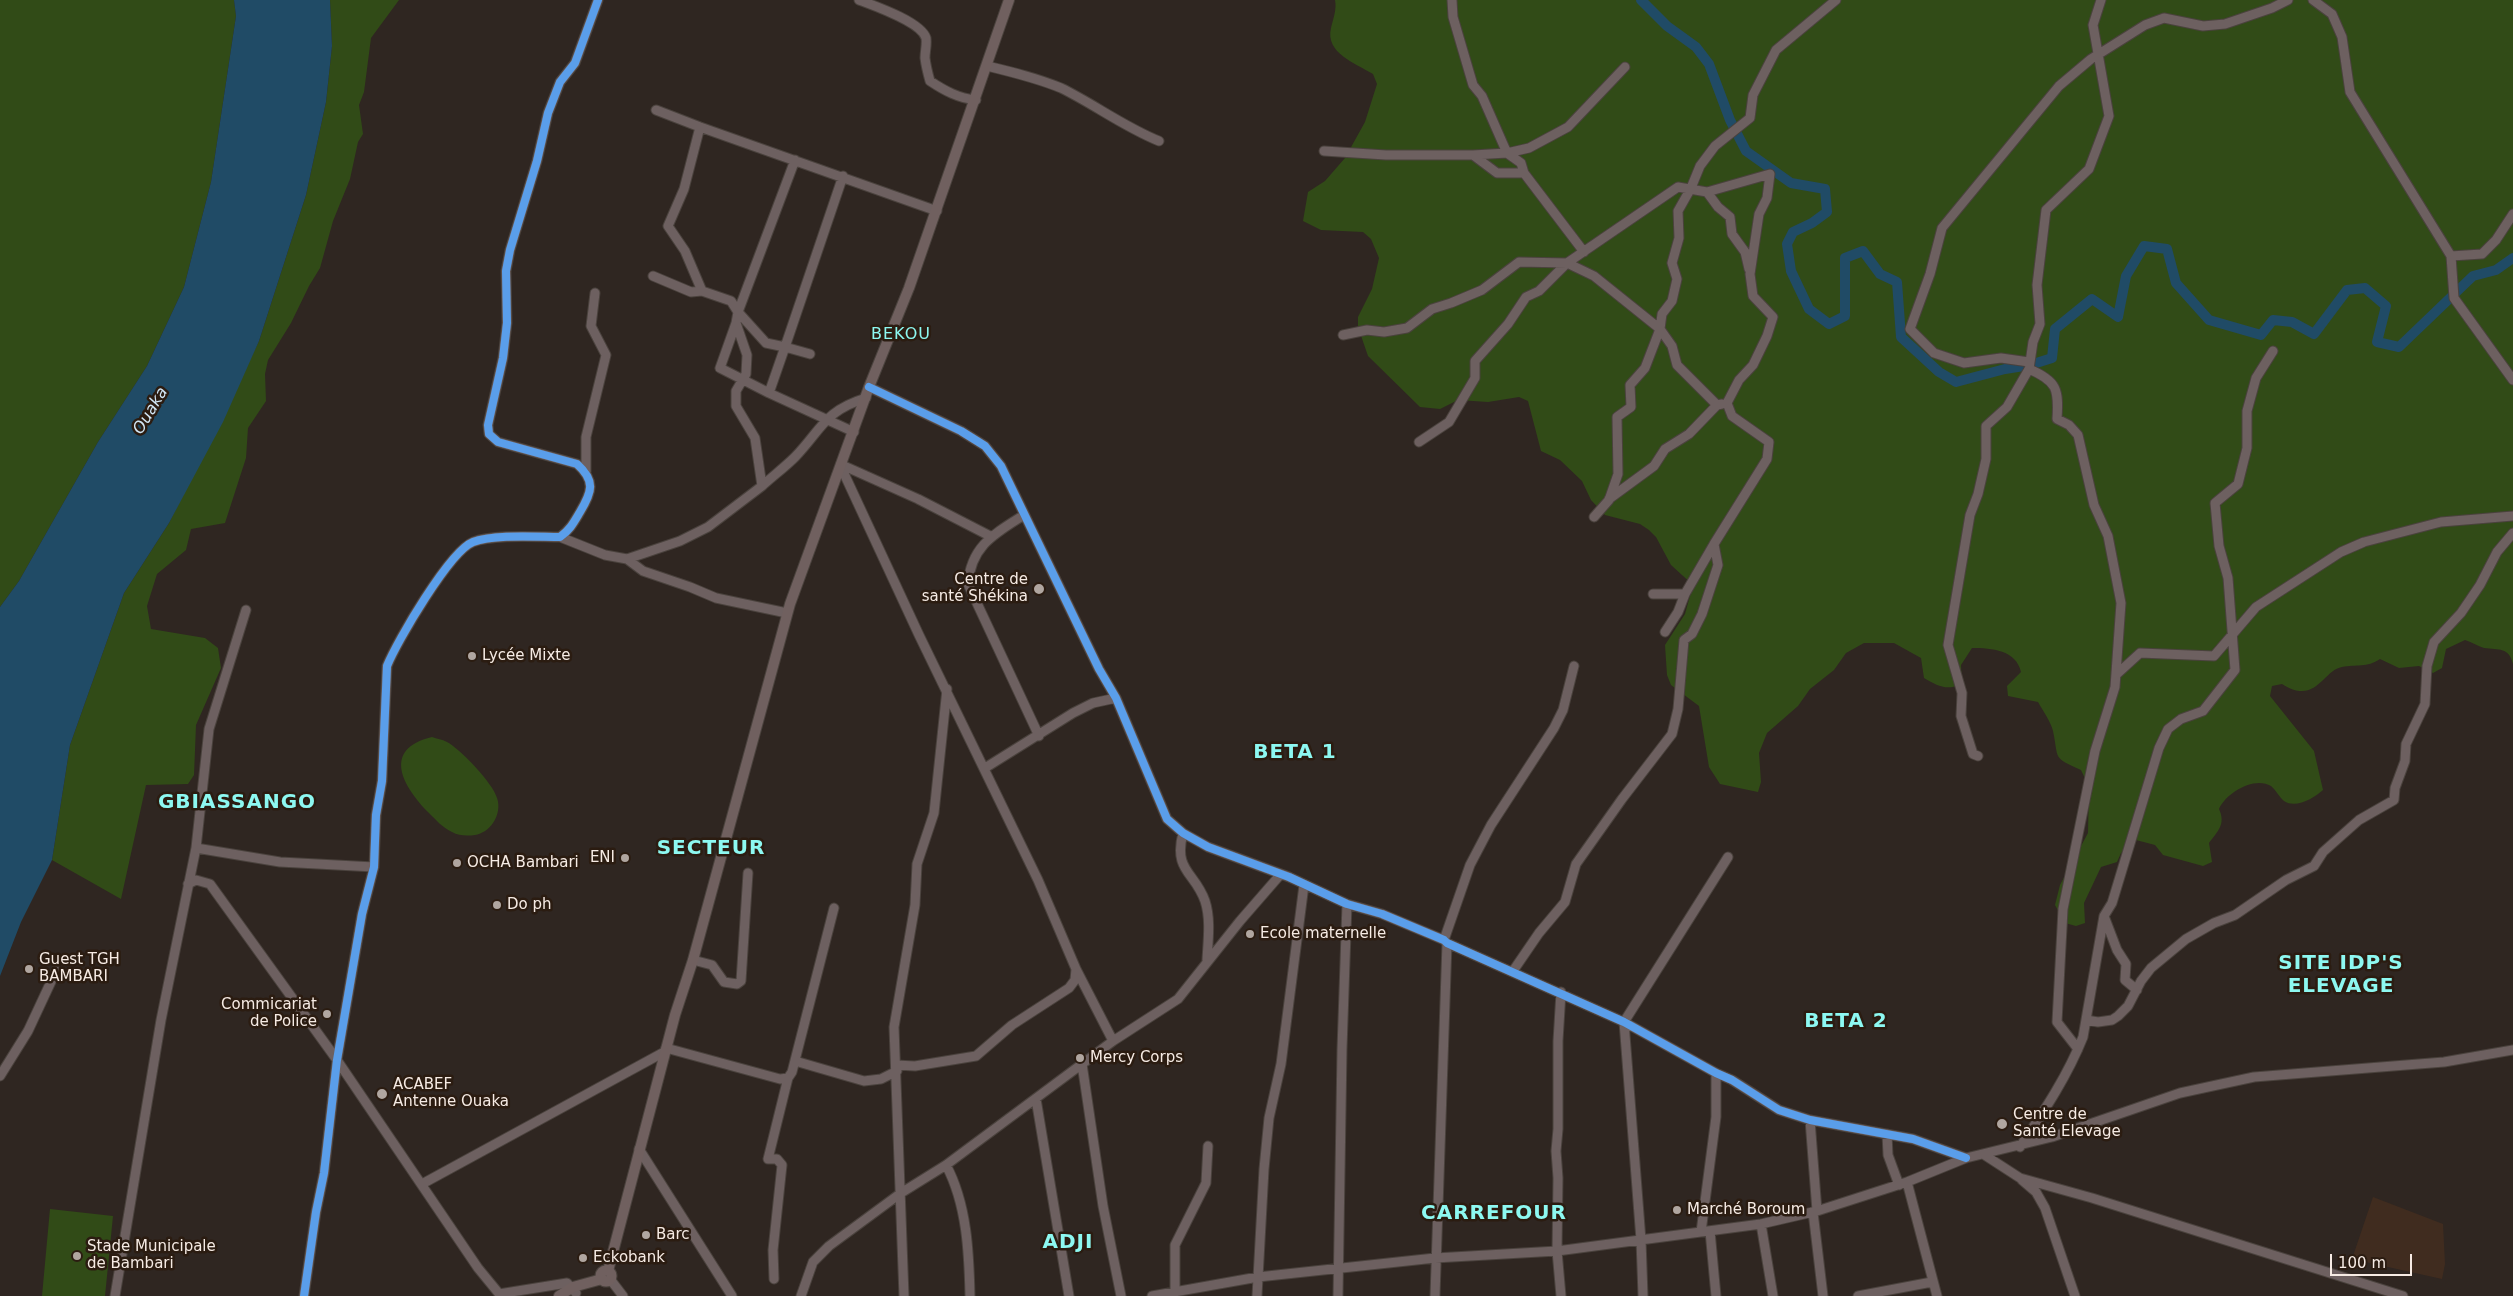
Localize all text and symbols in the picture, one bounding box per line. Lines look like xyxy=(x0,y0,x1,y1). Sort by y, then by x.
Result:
district label: BEKOU xyxy=(870,325,932,345)
water label: Ouaka xyxy=(129,384,173,438)
place label: Centre de santé Shékina xyxy=(922,571,1028,606)
marker: Centre de santé Shékina xyxy=(1032,582,1046,596)
place label: Lycée Mixte xyxy=(482,647,570,665)
marker: Lycée Mixte xyxy=(466,650,478,662)
district label: BETA 1 xyxy=(1253,741,1337,765)
district label: GBIASSANGO xyxy=(157,791,317,815)
district label: SECTEUR xyxy=(656,837,766,861)
place label: ENI xyxy=(590,849,615,867)
marker: ENI xyxy=(619,852,631,864)
place label: OCHA Bambari xyxy=(467,854,579,872)
marker: OCHA Bambari xyxy=(451,857,463,869)
place label: Do ph xyxy=(507,896,552,914)
marker: Do ph xyxy=(491,899,503,911)
place label: Ecole maternelle xyxy=(1260,925,1386,943)
marker: Ecole maternelle xyxy=(1244,928,1256,940)
place label: Guest TGH BAMBARI xyxy=(39,951,120,986)
district label: SITE IDP'S ELEVAGE xyxy=(2277,952,2405,999)
marker: Guest TGH BAMBARI xyxy=(23,963,35,975)
place label: Commicariat de Police xyxy=(221,996,317,1031)
marker: Commicariat de Police xyxy=(321,1008,333,1020)
district label: BETA 2 xyxy=(1804,1010,1888,1034)
place label: Mercy Corps xyxy=(1090,1049,1183,1067)
marker: Mercy Corps xyxy=(1074,1052,1086,1064)
place label: ACABEF Antenne Ouaka xyxy=(393,1076,509,1111)
marker: ACABEF Antenne Ouaka xyxy=(375,1087,389,1101)
place label: Centre de Santé Elevage xyxy=(2013,1106,2121,1141)
marker: Centre de Santé Elevage xyxy=(1995,1117,2009,1131)
place label: Marché Boroum xyxy=(1687,1201,1805,1219)
district label: CARREFOUR xyxy=(1420,1202,1568,1226)
marker: Marché Boroum xyxy=(1671,1204,1683,1216)
place label: Barc xyxy=(656,1226,690,1244)
marker: Barc xyxy=(640,1229,652,1241)
district label: ADJI xyxy=(1042,1231,1094,1255)
place label: Stade Municipale de Bambari xyxy=(87,1238,216,1273)
scale bar xyxy=(2333,1244,2416,1276)
place label: Eckobank xyxy=(593,1249,665,1267)
marker: Stade Municipale de Bambari xyxy=(71,1250,83,1262)
marker: Eckobank xyxy=(577,1252,589,1264)
text: 100 m xyxy=(2338,1254,2386,1272)

